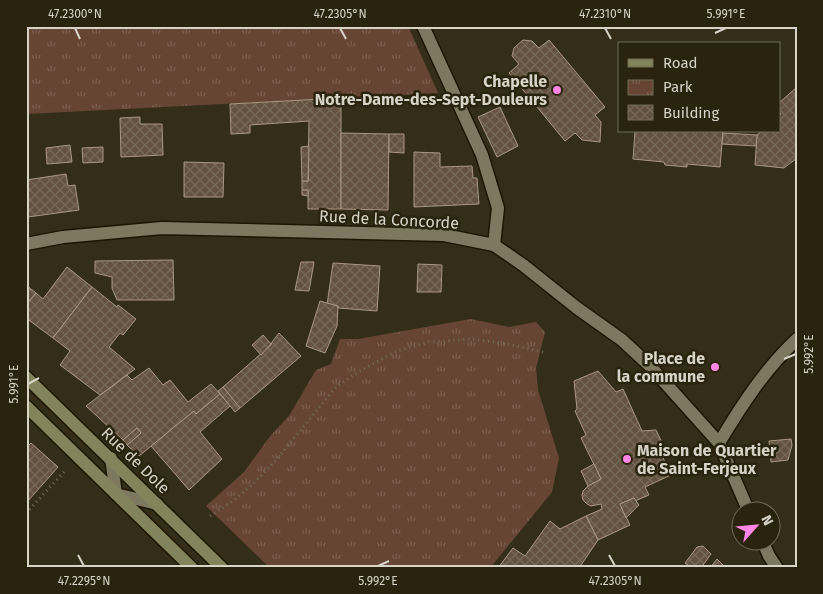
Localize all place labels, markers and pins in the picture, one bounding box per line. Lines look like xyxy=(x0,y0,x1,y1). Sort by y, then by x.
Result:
place label: Chapelle Notre-Dame-des-Sept-Douleurs xyxy=(315,72,547,109)
marker: Chapelle Notre-Dame-des-Sept-Douleurs xyxy=(551,84,563,96)
place label: Place de la commune xyxy=(617,349,705,386)
marker: Place de la commune xyxy=(709,361,721,373)
place label: Maison de Quartier de Saint-Ferjeux xyxy=(637,441,777,478)
marker: Maison de Quartier de Saint-Ferjeux xyxy=(621,453,633,465)

